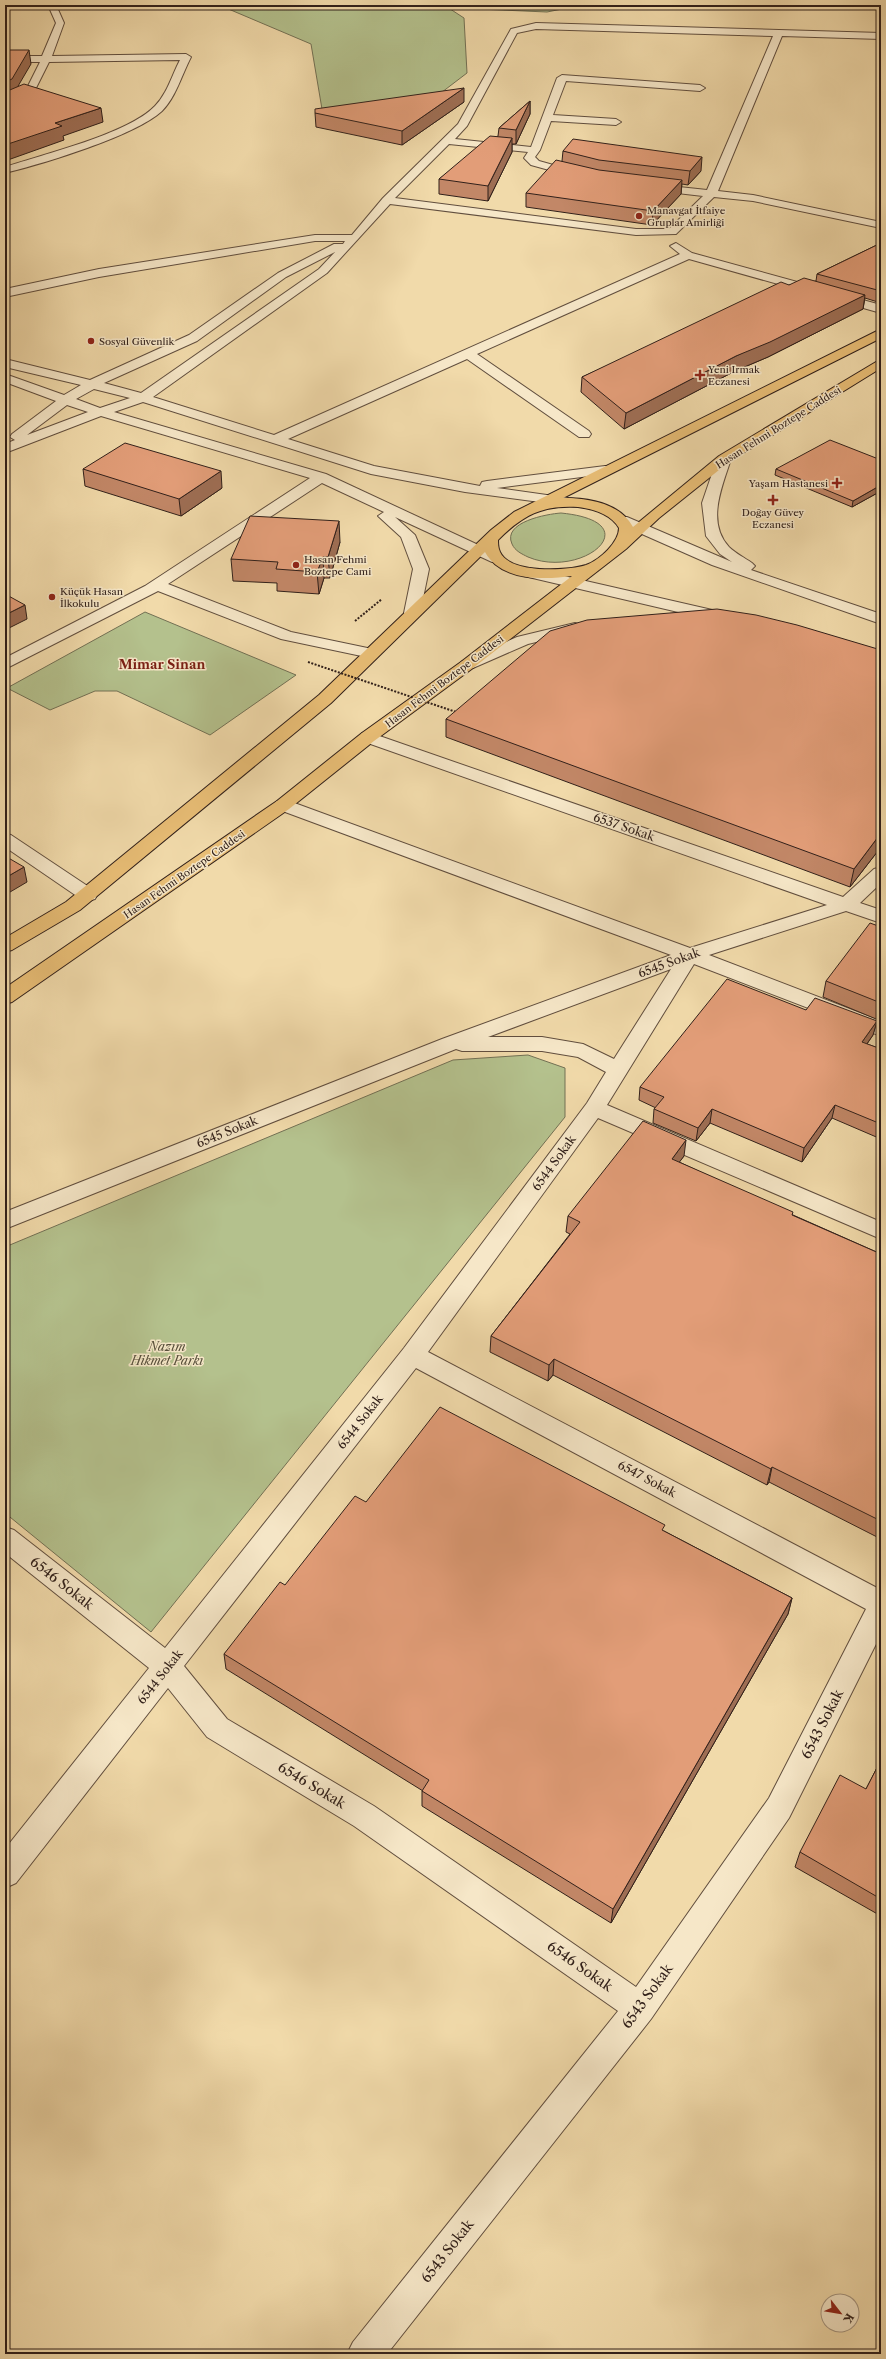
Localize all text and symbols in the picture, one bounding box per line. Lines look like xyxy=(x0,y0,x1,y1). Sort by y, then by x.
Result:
place label: Manavgat İtfaiye Gruplar Amirliği xyxy=(647,204,726,229)
marker: Manavgat İtfaiye Gruplar Amirliği xyxy=(634,211,644,221)
place label: Sosyal Güvenlik xyxy=(99,335,176,348)
marker: Sosyal Güvenlik xyxy=(86,336,96,346)
place label: Yeni Irmak Eczanesi xyxy=(707,363,761,388)
marker: Yeni Irmak Eczanesi xyxy=(695,370,705,380)
street label: Hasan Fehmi Boztepe Caddesi xyxy=(713,383,843,471)
place label: Yaşam Hastanesi xyxy=(748,477,828,490)
marker: Yaşam Hastanesi xyxy=(831,477,843,489)
marker: Doğay Güvey Eczanesi xyxy=(768,495,778,505)
place label: Doğay Güvey Eczanesi xyxy=(742,506,805,531)
place label: Hasan Fehmi Boztepe Cami xyxy=(304,553,371,578)
marker: Hasan Fehmi Boztepe Cami xyxy=(291,560,301,570)
place label: Küçük Hasan İlkokulu xyxy=(60,585,124,610)
marker: Küçük Hasan İlkokulu xyxy=(47,592,57,602)
street label: Hasan Fehmi Boztepe Caddesi xyxy=(382,632,506,730)
district label: Mimar Sinan xyxy=(119,656,205,672)
street label: 6537 Sokak xyxy=(592,809,658,844)
street label: Hasan Fehmi Boztepe Caddesi xyxy=(121,827,248,921)
street label: 6545 Sokak xyxy=(636,944,703,981)
street label: 6545 Sokak xyxy=(194,1112,261,1151)
street label: 6544 Sokak xyxy=(528,1131,579,1193)
park label: Nazım Hikmet Parkı xyxy=(130,1339,203,1368)
street label: 6544 Sokak xyxy=(334,1391,386,1452)
street label: 6547 Sokak xyxy=(615,1457,680,1501)
street label: 6546 Sokak xyxy=(26,1552,98,1614)
street label: 6544 Sokak xyxy=(134,1646,186,1707)
street label: 6543 Sokak xyxy=(797,1685,848,1762)
street label: 6546 Sokak xyxy=(275,1758,350,1813)
street label: 6546 Sokak xyxy=(544,1937,617,1996)
street label: 6543 Sokak xyxy=(618,1959,677,2032)
street label: 6543 Sokak xyxy=(417,2215,478,2286)
north arrow xyxy=(820,2293,860,2333)
text: K xyxy=(840,2311,857,2327)

